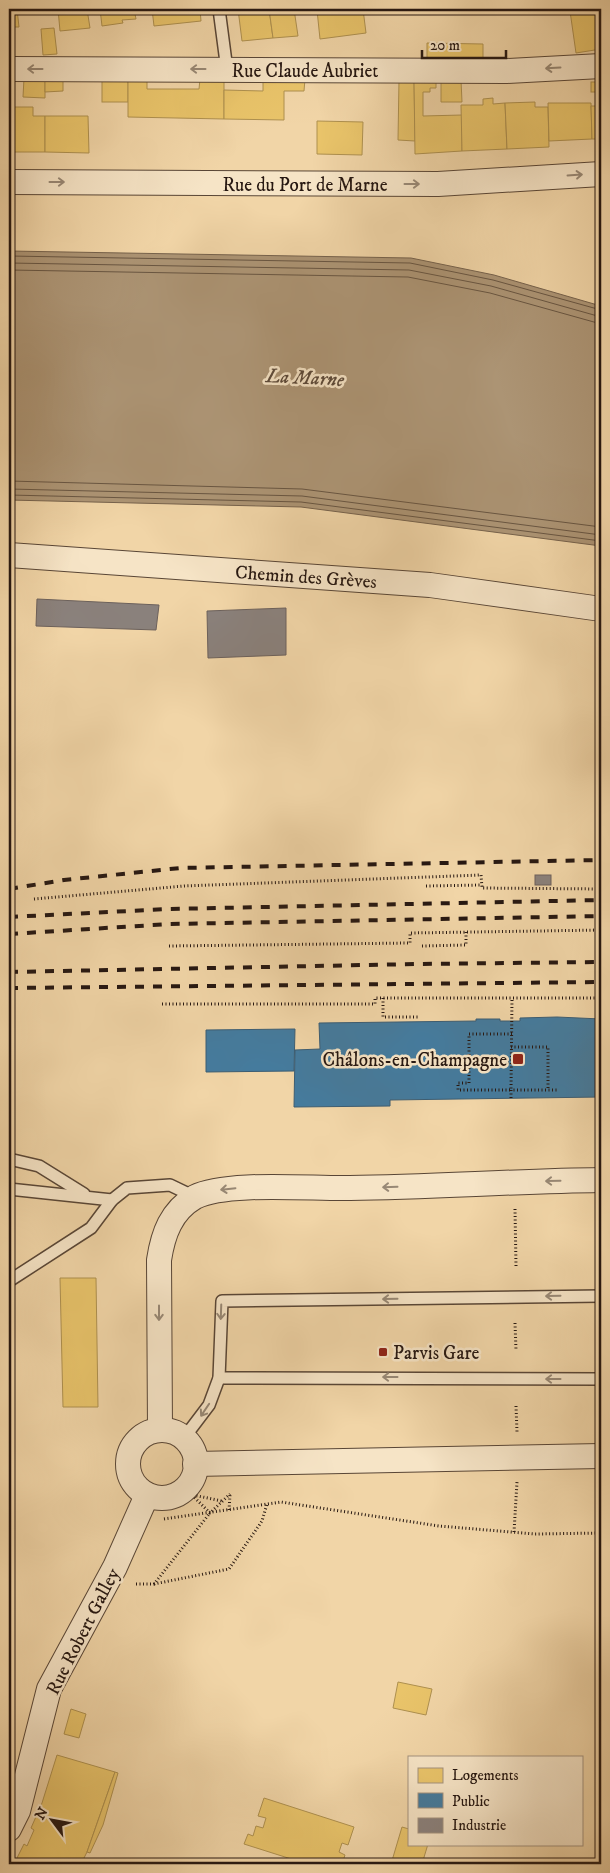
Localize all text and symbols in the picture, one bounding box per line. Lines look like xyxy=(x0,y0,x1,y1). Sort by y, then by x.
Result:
scale bar xyxy=(422,28,506,60)
text: 20 m xyxy=(430,36,460,55)
street label: Rue Claude Aubriet xyxy=(232,60,378,83)
one-way arrow xyxy=(27,64,44,74)
one-way arrow xyxy=(190,64,206,74)
one-way arrow xyxy=(545,64,561,73)
one-way arrow xyxy=(566,171,582,180)
street label: Rue du Port de Marne xyxy=(222,174,388,197)
one-way arrow xyxy=(49,177,65,187)
one-way arrow xyxy=(404,179,420,189)
water label: La Marne xyxy=(264,364,346,393)
street label: Chemin des Grèves xyxy=(234,561,378,594)
place label: Châlons-en-Champagne xyxy=(322,1049,507,1072)
marker: Châlons-en-Champagne xyxy=(511,1052,525,1066)
one-way arrow xyxy=(545,1176,561,1186)
one-way arrow xyxy=(382,1182,398,1192)
one-way arrow xyxy=(220,1185,236,1194)
one-way arrow xyxy=(545,1292,561,1301)
one-way arrow xyxy=(382,1294,398,1303)
one-way arrow xyxy=(154,1304,164,1321)
one-way arrow xyxy=(216,1304,226,1320)
place label: Parvis Gare xyxy=(393,1342,480,1365)
marker: Parvis Gare xyxy=(377,1346,389,1358)
one-way arrow xyxy=(382,1372,398,1382)
one-way arrow xyxy=(545,1374,561,1384)
one-way arrow xyxy=(200,1403,210,1417)
street label: Rue Robert Galley xyxy=(42,1564,126,1699)
legend xyxy=(408,1756,582,1846)
text: Logements xyxy=(452,1766,519,1785)
text: Public xyxy=(452,1792,490,1811)
north arrow xyxy=(28,1796,78,1846)
text: N xyxy=(31,1804,53,1823)
text: Industrie xyxy=(452,1816,506,1835)

